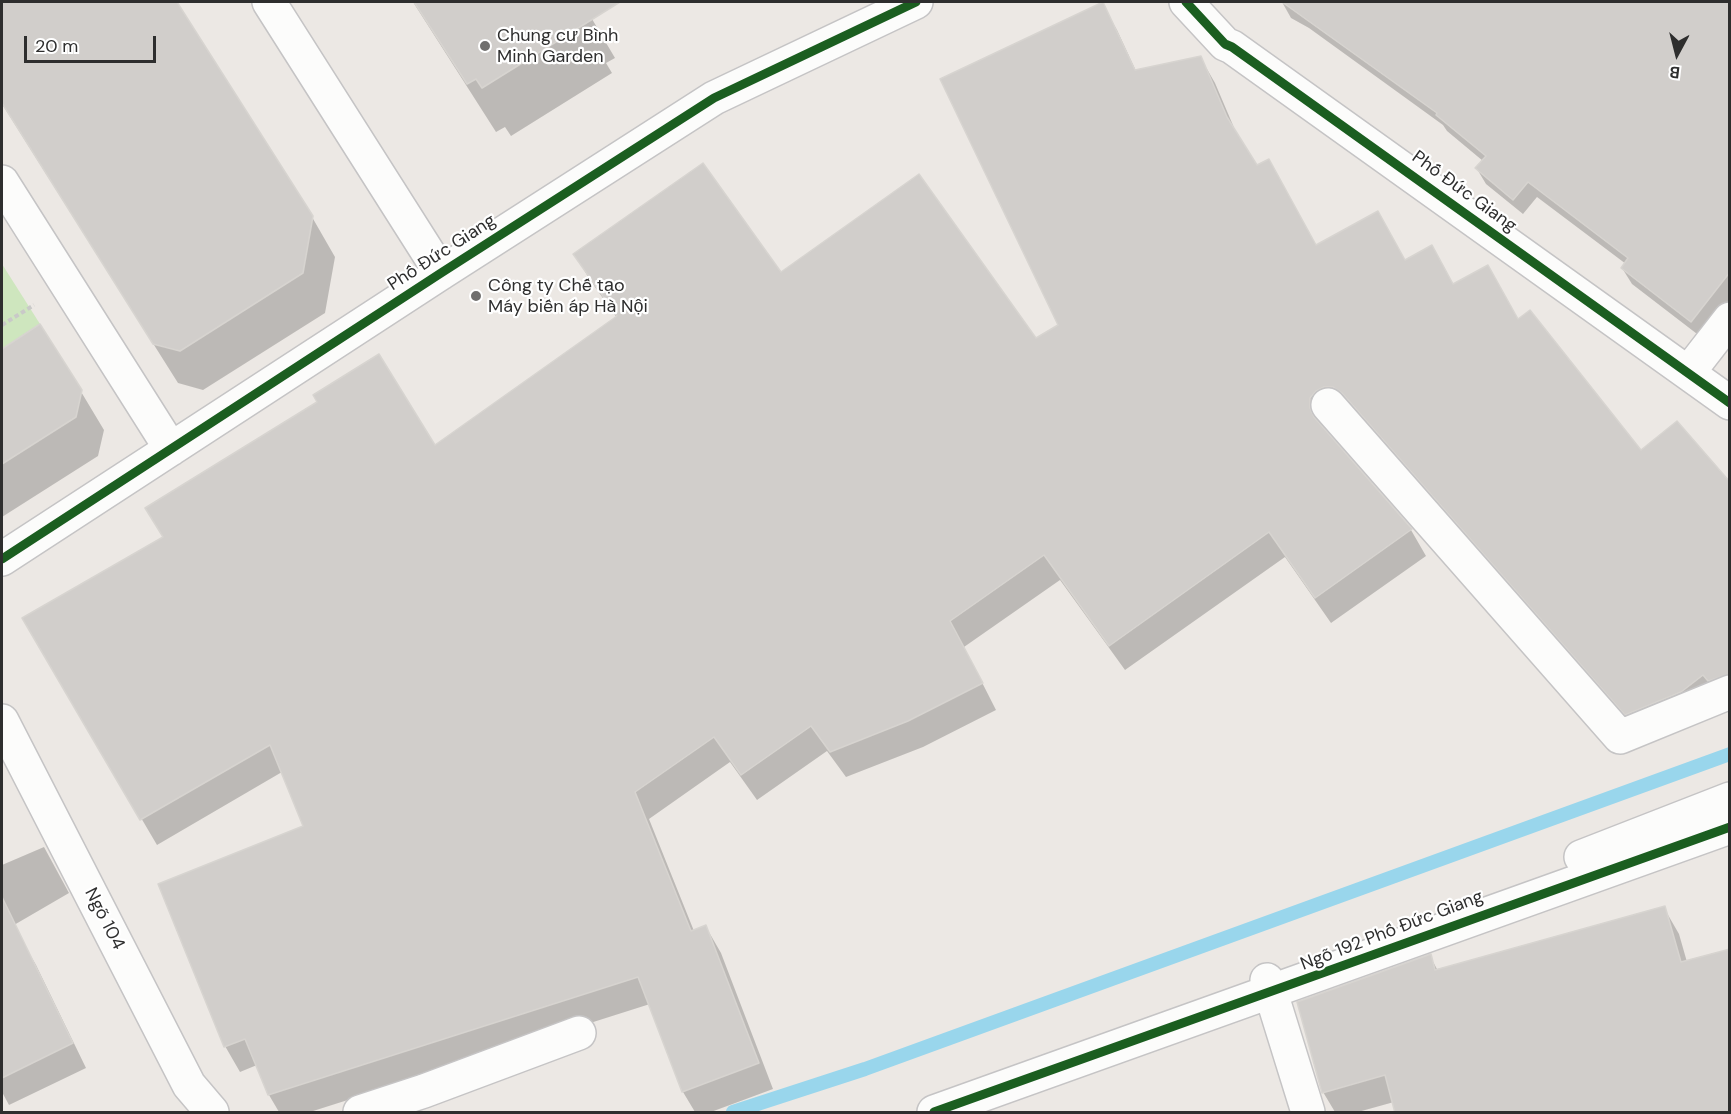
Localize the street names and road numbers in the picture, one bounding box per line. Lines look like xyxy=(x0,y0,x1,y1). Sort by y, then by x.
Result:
street label: Phố Đức Giang xyxy=(1407,147,1521,237)
street label: Phố Đức Giang xyxy=(384,210,500,296)
street label: Ngõ 104 xyxy=(79,884,129,954)
street label: Ngõ 192 Phố Đức Giang xyxy=(1298,886,1486,976)

